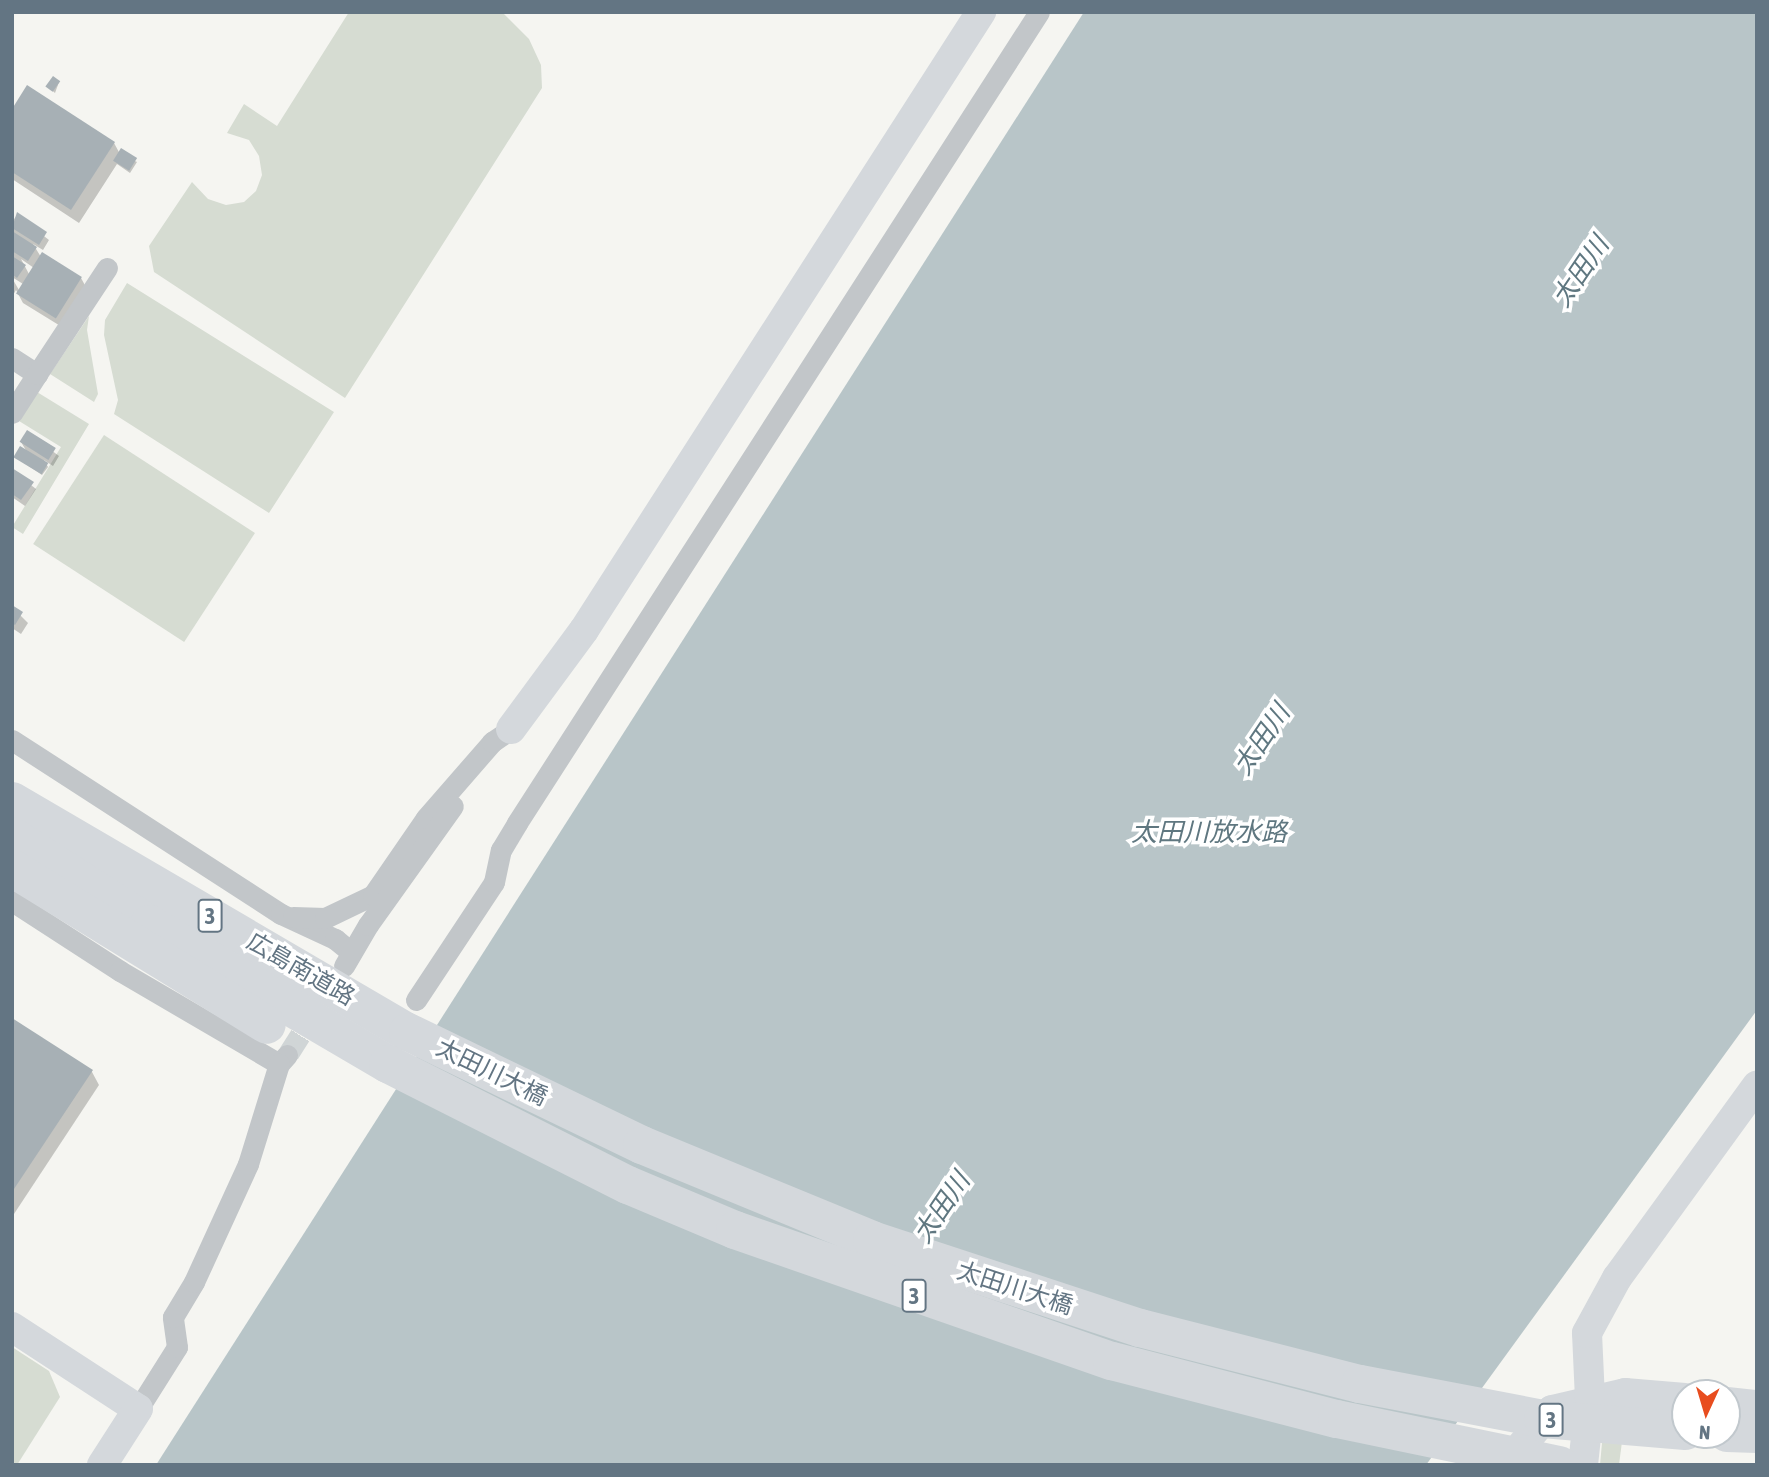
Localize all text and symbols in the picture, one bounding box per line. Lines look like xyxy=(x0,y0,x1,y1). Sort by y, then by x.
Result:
water label: 太田川 xyxy=(1546,231,1616,313)
water label: 太田川 xyxy=(1227,699,1297,781)
water label: 太田川放水路 xyxy=(1131,817,1287,849)
road number: 3 xyxy=(196,897,224,936)
street label: 広島南道路 xyxy=(242,927,360,1011)
street label: 太田川大橋 xyxy=(432,1033,552,1111)
water label: 太田川 xyxy=(907,1167,977,1249)
street label: 太田川大橋 xyxy=(953,1256,1077,1320)
road number: 3 xyxy=(900,1276,928,1316)
north arrow xyxy=(1671,1379,1741,1449)
road number: 3 xyxy=(1537,1400,1565,1440)
text: N xyxy=(1698,1422,1711,1444)

